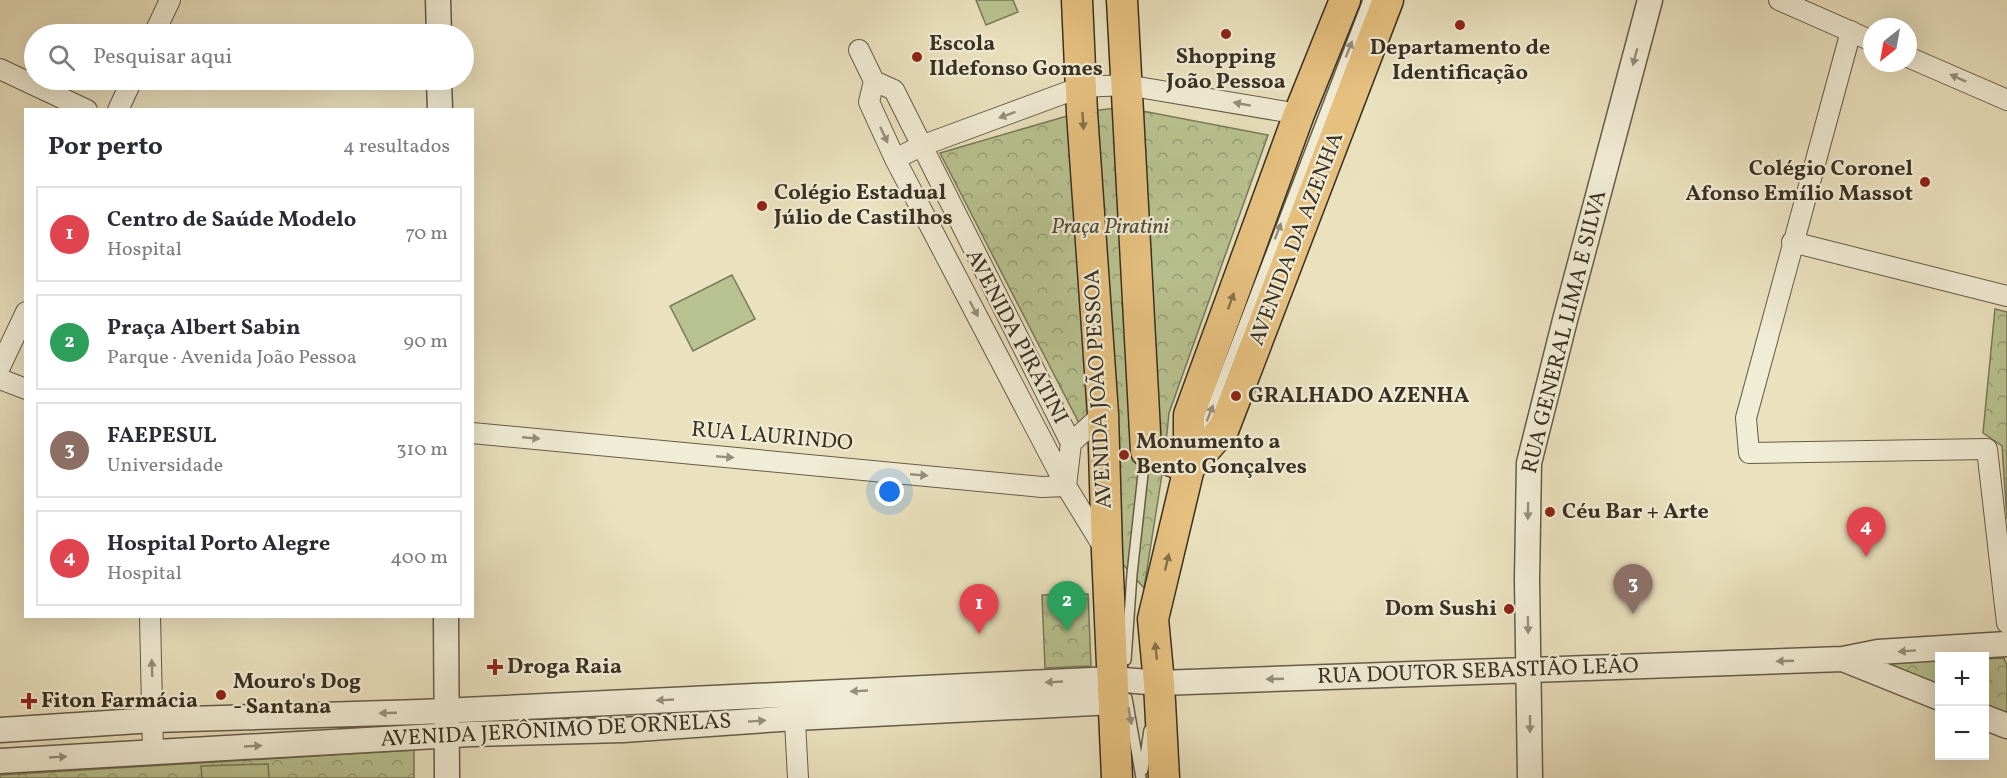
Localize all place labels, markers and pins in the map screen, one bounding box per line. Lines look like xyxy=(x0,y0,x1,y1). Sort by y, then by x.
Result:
marker: Departamento de Identificação xyxy=(1453,18,1467,32)
marker: Shopping João Pessoa xyxy=(1219,27,1233,41)
place label: Escola Ildefonso Gomes xyxy=(929,29,1103,85)
place label: Departamento de Identificação xyxy=(1370,33,1550,89)
place label: Shopping João Pessoa xyxy=(1165,42,1286,98)
marker: Escola Ildefonso Gomes xyxy=(910,50,924,64)
place label: Colégio Coronel Afonso Emílio Massot xyxy=(1685,154,1913,210)
marker: Colégio Coronel Afonso Emílio Massot xyxy=(1918,175,1932,189)
place label: Colégio Estadual Júlio de Castilhos xyxy=(773,178,953,234)
marker: Colégio Estadual Júlio de Castilhos xyxy=(755,199,769,213)
place label: GRALHADO AZENHA xyxy=(1248,381,1470,412)
marker: GRALHADO AZENHA xyxy=(1229,389,1243,403)
place label: Monumento a Bento Gonçalves xyxy=(1136,427,1307,483)
marker: Monumento a Bento Gonçalves xyxy=(1117,448,1131,462)
place label: Céu Bar + Arte xyxy=(1562,497,1709,528)
marker: Céu Bar + Arte xyxy=(1543,505,1557,519)
pin: 4 xyxy=(1846,508,1886,557)
pin: 3 xyxy=(1614,564,1652,614)
pin: 2 xyxy=(1048,582,1086,631)
pin: 1 xyxy=(960,584,998,634)
place label: Dom Sushi xyxy=(1385,594,1497,625)
marker: Dom Sushi xyxy=(1502,602,1516,616)
place label: Droga Raia xyxy=(507,652,622,683)
marker: Droga Raia xyxy=(488,660,502,674)
place label: Mouro's Dog - Santana xyxy=(233,667,361,723)
place label: Fiton Farmácia xyxy=(41,686,198,717)
marker: Mouro's Dog - Santana xyxy=(214,688,228,702)
marker: Fiton Farmácia xyxy=(22,694,36,708)

